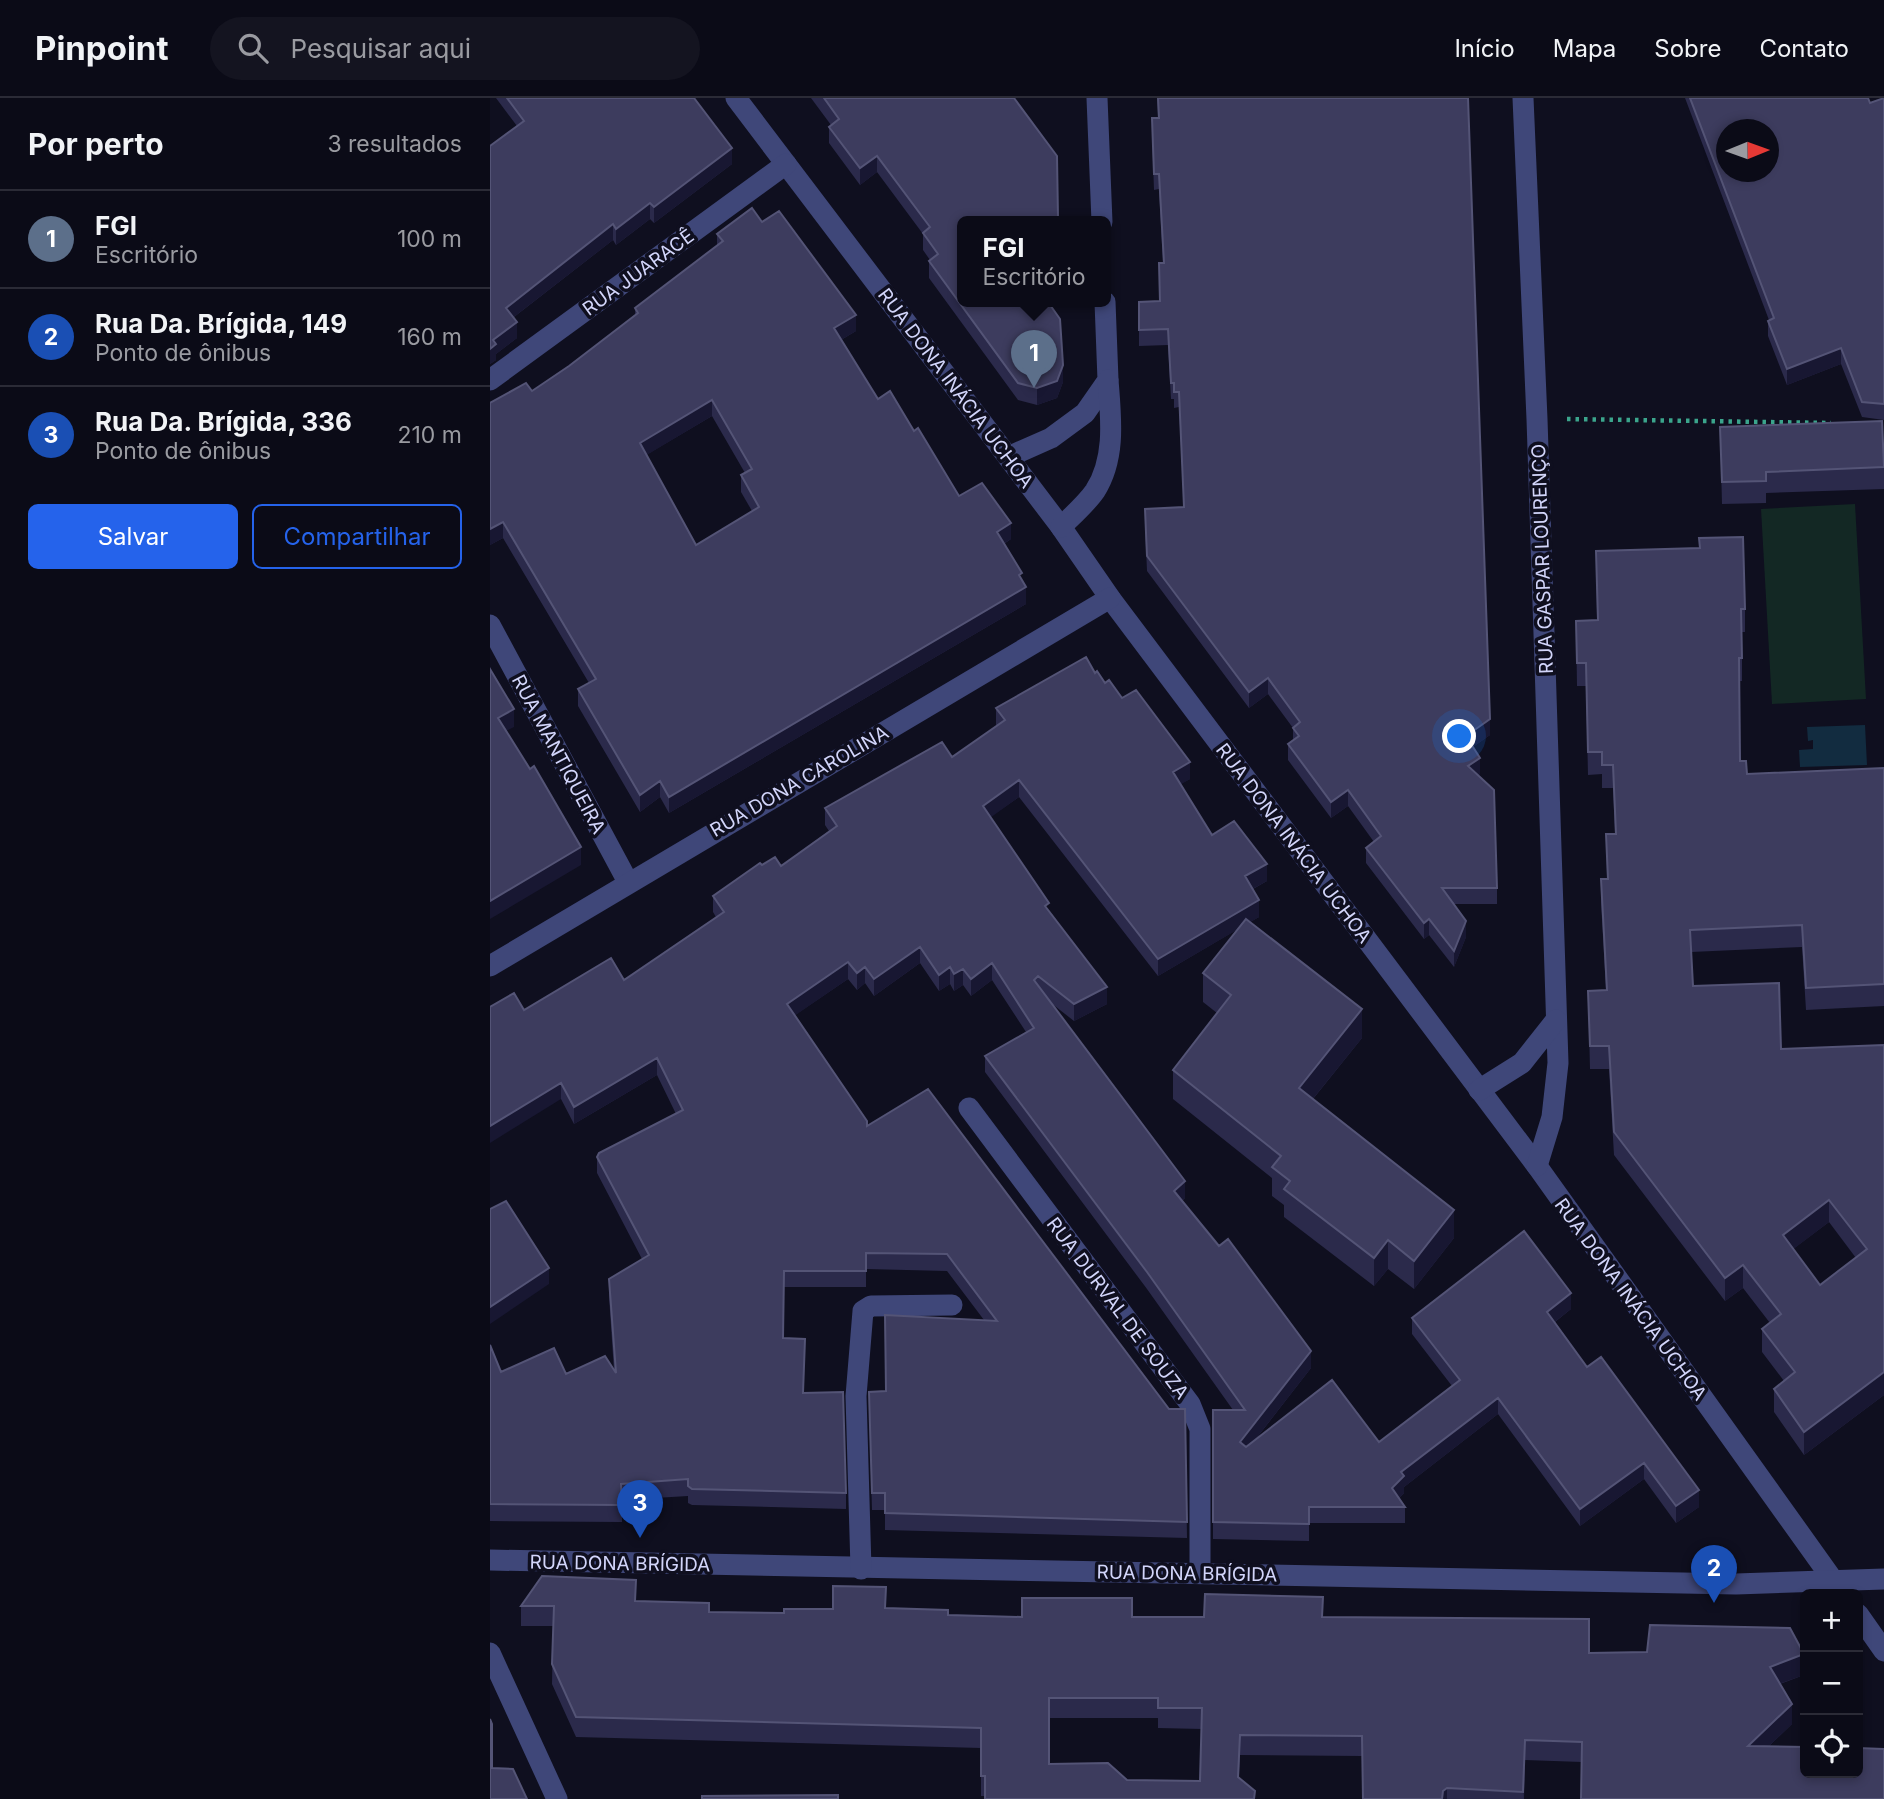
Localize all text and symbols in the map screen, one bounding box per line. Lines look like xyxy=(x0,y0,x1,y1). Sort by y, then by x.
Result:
search box xyxy=(210,17,700,80)
text: Pinpoint xyxy=(35,28,168,68)
icon: search xyxy=(234,29,272,67)
text: Pesquisar aqui xyxy=(290,33,471,64)
text: Início xyxy=(1454,34,1515,63)
text: Mapa xyxy=(1553,34,1616,63)
text: Sobre xyxy=(1654,34,1721,63)
text: Contato xyxy=(1759,34,1849,63)
north arrow xyxy=(1716,119,1779,182)
text: Por perto xyxy=(28,126,164,162)
text: 3 resultados xyxy=(327,130,462,158)
text: FGI xyxy=(95,210,137,241)
popup xyxy=(957,216,1111,307)
street label: RUA JUARACÊ xyxy=(578,224,699,321)
text: 1 xyxy=(46,225,56,253)
text: 100 m xyxy=(397,225,462,253)
text: FGI xyxy=(982,232,1024,263)
text: Escritório xyxy=(95,241,198,269)
text: Escritório xyxy=(982,263,1086,291)
street label: RUA DONA INÁCIA UCHOA xyxy=(873,283,1039,493)
text: Rua Da. Brígida, 149 xyxy=(95,308,347,339)
text: 2 xyxy=(44,323,58,351)
text: 160 m xyxy=(397,323,462,351)
pin: 1 xyxy=(1011,330,1057,388)
text: Ponto de ônibus xyxy=(95,339,271,367)
text: Rua Da. Brígida, 336 xyxy=(95,406,352,437)
text: 3 xyxy=(44,421,58,449)
text: 210 m xyxy=(397,421,462,449)
text: Ponto de ônibus xyxy=(95,437,271,465)
street label: RUA GASPAR LOURENÇO xyxy=(1527,444,1558,674)
button: Salvar xyxy=(28,504,238,569)
button: Compartilhar xyxy=(252,504,462,569)
street label: RUA MANTIQUEIRA xyxy=(507,671,610,838)
your location xyxy=(1442,719,1476,753)
street label: RUA DONA CAROLINA xyxy=(706,721,893,842)
street label: RUA DONA INÁCIA UCHOA xyxy=(1211,738,1377,948)
street label: RUA DONA INÁCIA UCHOA xyxy=(1550,1193,1712,1405)
street label: RUA DURVAL DE SOUZA xyxy=(1042,1213,1193,1404)
pin: 3 xyxy=(617,1480,663,1538)
pin: 2 xyxy=(1691,1545,1737,1603)
street label: RUA DONA BRÍGIDA xyxy=(529,1549,711,1577)
street label: RUA DONA BRÍGIDA xyxy=(1096,1559,1278,1587)
map controls xyxy=(1800,1589,1863,1778)
button: + xyxy=(1800,1589,1863,1652)
button: − xyxy=(1800,1652,1863,1715)
button: locate xyxy=(1800,1715,1863,1778)

